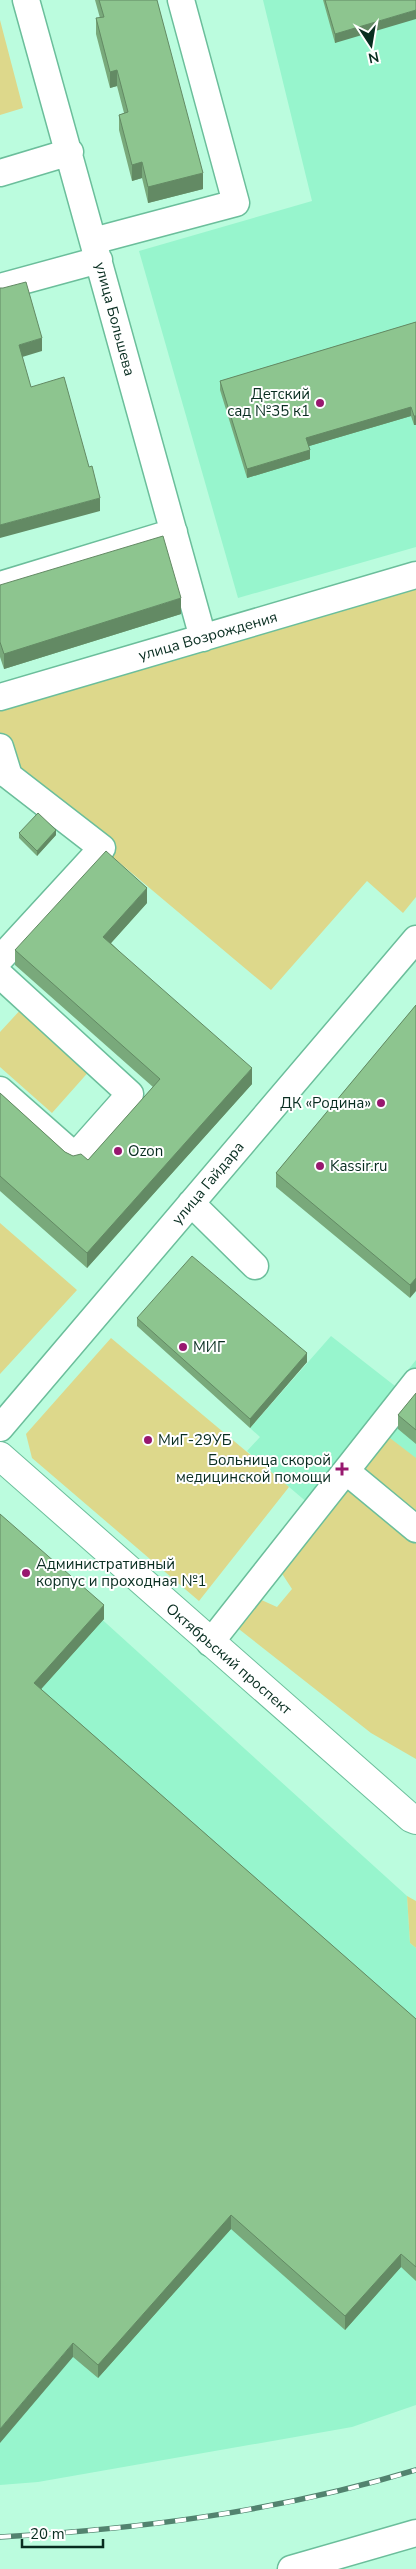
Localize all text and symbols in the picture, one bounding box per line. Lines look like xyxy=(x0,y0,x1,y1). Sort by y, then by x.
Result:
north arrow xyxy=(346,20,396,70)
text: N xyxy=(366,47,381,68)
street label: улица Большева xyxy=(90,260,140,378)
place label: Детский сад №35 к1 xyxy=(227,384,310,421)
marker: Детский сад №35 к1 xyxy=(314,397,326,409)
street label: улица Возрождения xyxy=(136,607,280,665)
place label: ДК «Родина» xyxy=(280,1093,371,1113)
marker: ДК «Родина» xyxy=(375,1097,387,1109)
street label: улица Гайдара xyxy=(167,1137,249,1229)
place label: Ozon xyxy=(128,1141,163,1161)
marker: Ozon xyxy=(112,1145,124,1157)
place label: Kassir.ru xyxy=(330,1156,388,1176)
marker: Kassir.ru xyxy=(314,1160,326,1172)
place label: МИГ xyxy=(193,1337,225,1357)
marker: МИГ xyxy=(177,1341,189,1353)
place label: МиГ-29УБ xyxy=(158,1430,232,1450)
marker: МиГ-29УБ xyxy=(142,1434,154,1446)
place label: Больница скорой медицинской помощи xyxy=(176,1450,331,1487)
marker: Больница скорой медицинской помощи xyxy=(335,1462,349,1476)
place label: Административный корпус и проходная №1 xyxy=(36,1554,207,1591)
marker: Административный корпус и проходная №1 xyxy=(20,1567,32,1579)
street label: Октябрьский проспект xyxy=(162,1599,296,1719)
scale bar xyxy=(22,2516,104,2548)
text: 20 m xyxy=(30,2524,65,2544)

